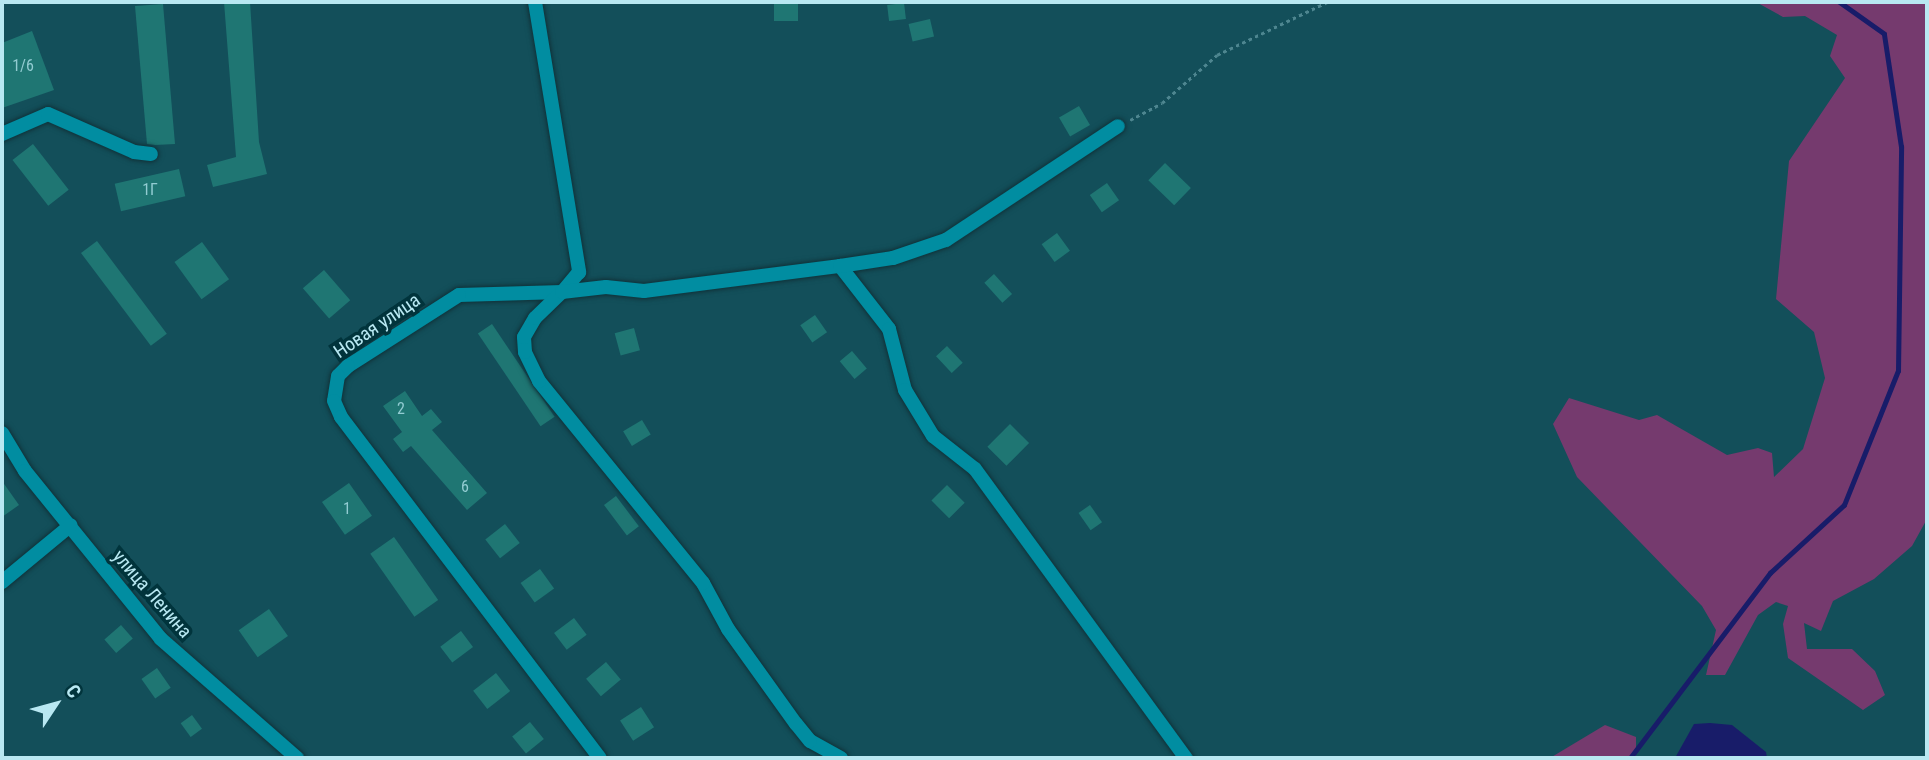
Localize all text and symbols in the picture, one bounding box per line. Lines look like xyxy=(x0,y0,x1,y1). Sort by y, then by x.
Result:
house number: 1/6 xyxy=(12,56,34,76)
house number: 1Г xyxy=(142,180,158,200)
street label: Новая улица xyxy=(329,289,425,363)
house number: 2 xyxy=(397,399,405,419)
house number: 6 xyxy=(461,477,469,497)
house number: 1 xyxy=(343,499,351,519)
street label: улица Ленина xyxy=(108,545,196,643)
north arrow xyxy=(21,669,91,739)
text: С xyxy=(61,680,86,702)

